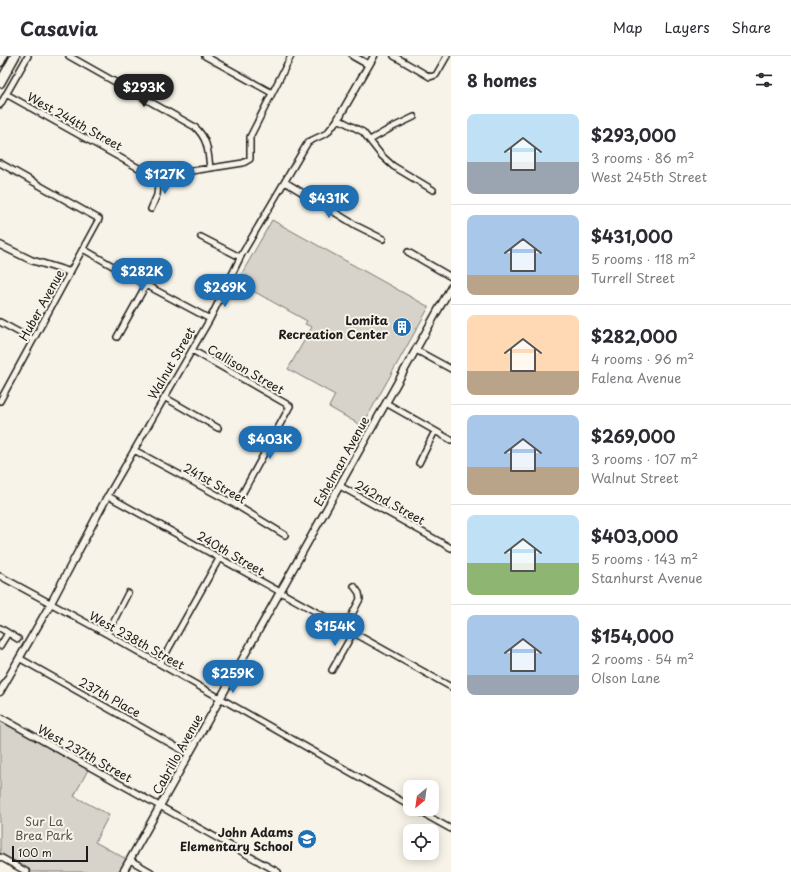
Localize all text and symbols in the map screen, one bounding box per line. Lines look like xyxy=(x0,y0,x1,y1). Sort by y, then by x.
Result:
text: Casavia xyxy=(20,14,98,42)
text: Map xyxy=(613,17,643,38)
text: Layers xyxy=(665,17,710,38)
text: Share xyxy=(732,17,771,38)
text: 8 homes xyxy=(467,67,537,93)
icon: filters xyxy=(753,69,775,91)
pin: $293K xyxy=(116,74,172,108)
text: $293K xyxy=(123,77,165,96)
street label: West 244th Street xyxy=(24,87,126,155)
text: $293,000 xyxy=(591,122,676,148)
icon: home xyxy=(499,130,547,178)
text: 3 rooms · 86 m² xyxy=(591,148,694,167)
pin: $127K xyxy=(137,161,193,195)
text: $127K xyxy=(145,164,185,183)
text: West 245th Street xyxy=(591,167,707,186)
pin: $431K xyxy=(301,185,357,219)
text: $431K xyxy=(309,188,349,207)
text: $431,000 xyxy=(591,223,673,249)
icon: home xyxy=(499,231,547,279)
text: 5 rooms · 118 m² xyxy=(591,249,696,268)
pin: $282K xyxy=(114,258,170,292)
text: $282K xyxy=(120,261,164,280)
street label: Huber Avenue xyxy=(14,266,68,344)
text: Turrell Street xyxy=(591,268,675,287)
pin: $269K xyxy=(197,274,253,308)
text: $269K xyxy=(204,277,247,296)
place label: Lomita Recreation Center xyxy=(279,311,389,343)
building icon: Lomita Recreation Center xyxy=(391,316,413,338)
street label: Walnut Street xyxy=(143,323,199,403)
text: $282,000 xyxy=(591,323,677,349)
icon: home xyxy=(499,331,547,379)
street label: Callison Street xyxy=(204,340,288,398)
text: 4 rooms · 96 m² xyxy=(591,349,694,368)
text: Falena Avenue xyxy=(591,368,681,387)
street label: Eshelman Avenue xyxy=(309,412,373,509)
text: $269,000 xyxy=(591,423,675,449)
pin: $403K xyxy=(242,426,298,460)
text: $403K xyxy=(248,429,292,448)
icon: home xyxy=(499,431,547,479)
text: 3 rooms · 107 m² xyxy=(591,449,698,468)
street label: 241st Street xyxy=(180,458,250,508)
text: Walnut Street xyxy=(591,468,679,487)
street label: 242nd Street xyxy=(352,475,429,529)
text: $403,000 xyxy=(591,523,678,549)
street label: 240th Street xyxy=(194,526,268,580)
icon: home xyxy=(499,531,547,579)
text: 5 rooms · 143 m² xyxy=(591,549,698,568)
text: Stanhurst Avenue xyxy=(591,568,703,587)
street label: West 238th Street xyxy=(86,606,188,674)
pin: $154K xyxy=(307,613,363,647)
text: $154K xyxy=(314,616,356,635)
text: $154,000 xyxy=(591,623,674,649)
icon: home xyxy=(499,631,547,679)
text: 2 rooms · 54 m² xyxy=(591,649,694,668)
pin: $259K xyxy=(205,660,261,694)
text: $259K xyxy=(212,663,254,682)
text: Olson Lane xyxy=(591,668,660,687)
street label: 237th Place xyxy=(76,673,144,721)
street label: Cabrillo Avenue xyxy=(147,710,207,798)
street label: West 237th Street xyxy=(35,720,136,786)
north arrow xyxy=(403,780,439,816)
map controls xyxy=(403,780,439,860)
park label: Sur La Brea Park xyxy=(15,812,73,844)
place label: John Adams Elementary School xyxy=(180,823,293,855)
button: locate xyxy=(403,824,439,860)
school or university icon: John Adams Elementary School xyxy=(296,828,318,850)
scale bar xyxy=(12,844,88,863)
text: 100 m xyxy=(18,844,52,861)

